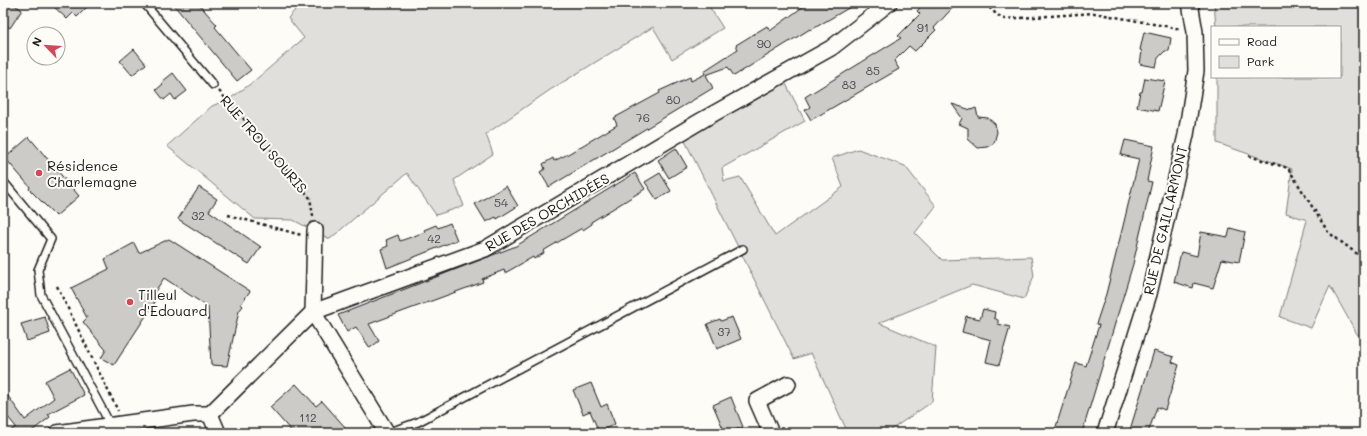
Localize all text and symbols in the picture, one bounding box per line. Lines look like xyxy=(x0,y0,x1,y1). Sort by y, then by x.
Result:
house number: 91 xyxy=(917,19,929,35)
north arrow xyxy=(26,26,66,66)
legend xyxy=(1211,26,1341,78)
text: Road xyxy=(1247,33,1277,49)
text: N xyxy=(28,35,45,49)
house number: 90 xyxy=(757,35,772,51)
text: Park xyxy=(1247,53,1274,69)
house number: 85 xyxy=(866,62,880,78)
house number: 83 xyxy=(842,76,856,92)
street label: RUE TROU SOURIS xyxy=(216,91,312,197)
house number: 80 xyxy=(666,91,681,107)
house number: 76 xyxy=(636,109,650,125)
street label: RUE DE GAILLARMONT xyxy=(1139,143,1191,297)
place label: Résidence Charlemagne xyxy=(47,156,137,191)
marker: Résidence Charlemagne xyxy=(34,168,44,178)
street label: RUE DES ORCHIDÉES xyxy=(481,169,613,255)
house number: 54 xyxy=(494,194,508,210)
house number: 32 xyxy=(191,207,205,223)
house number: 42 xyxy=(427,230,441,246)
place label: Tilleul d'Edouard xyxy=(138,285,208,320)
marker: Tilleul d'Edouard xyxy=(125,297,135,307)
house number: 37 xyxy=(717,323,731,339)
house number: 112 xyxy=(299,409,317,425)

